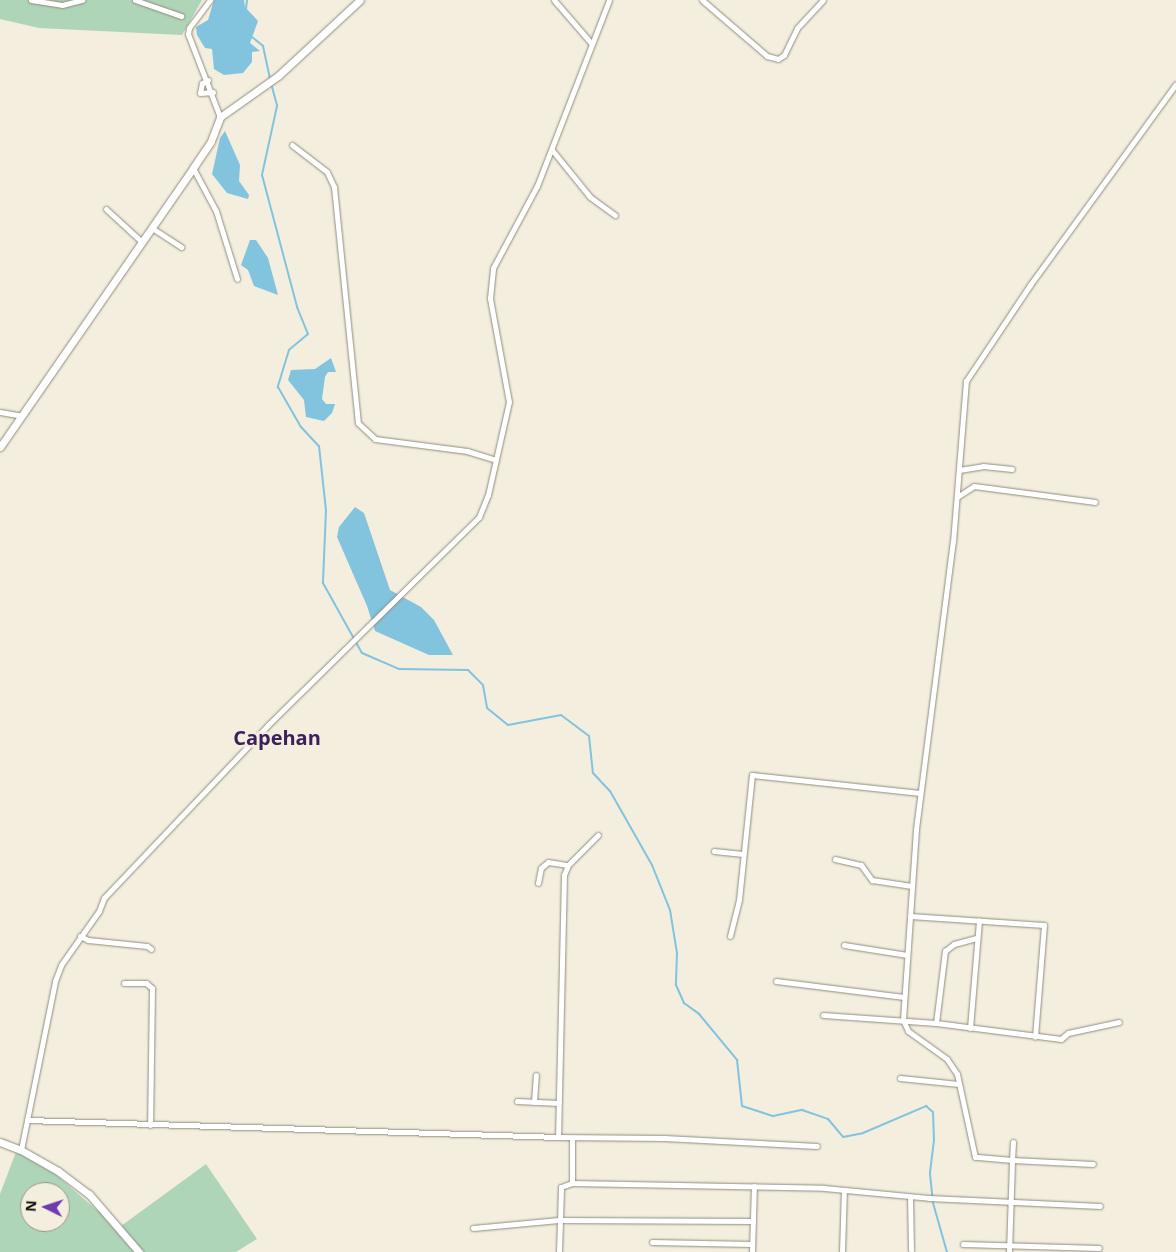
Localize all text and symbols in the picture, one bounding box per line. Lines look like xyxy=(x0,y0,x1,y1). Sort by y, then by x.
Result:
district label: Capehan xyxy=(233,725,321,749)
north arrow xyxy=(20,1182,70,1232)
text: N xyxy=(21,1200,40,1212)

